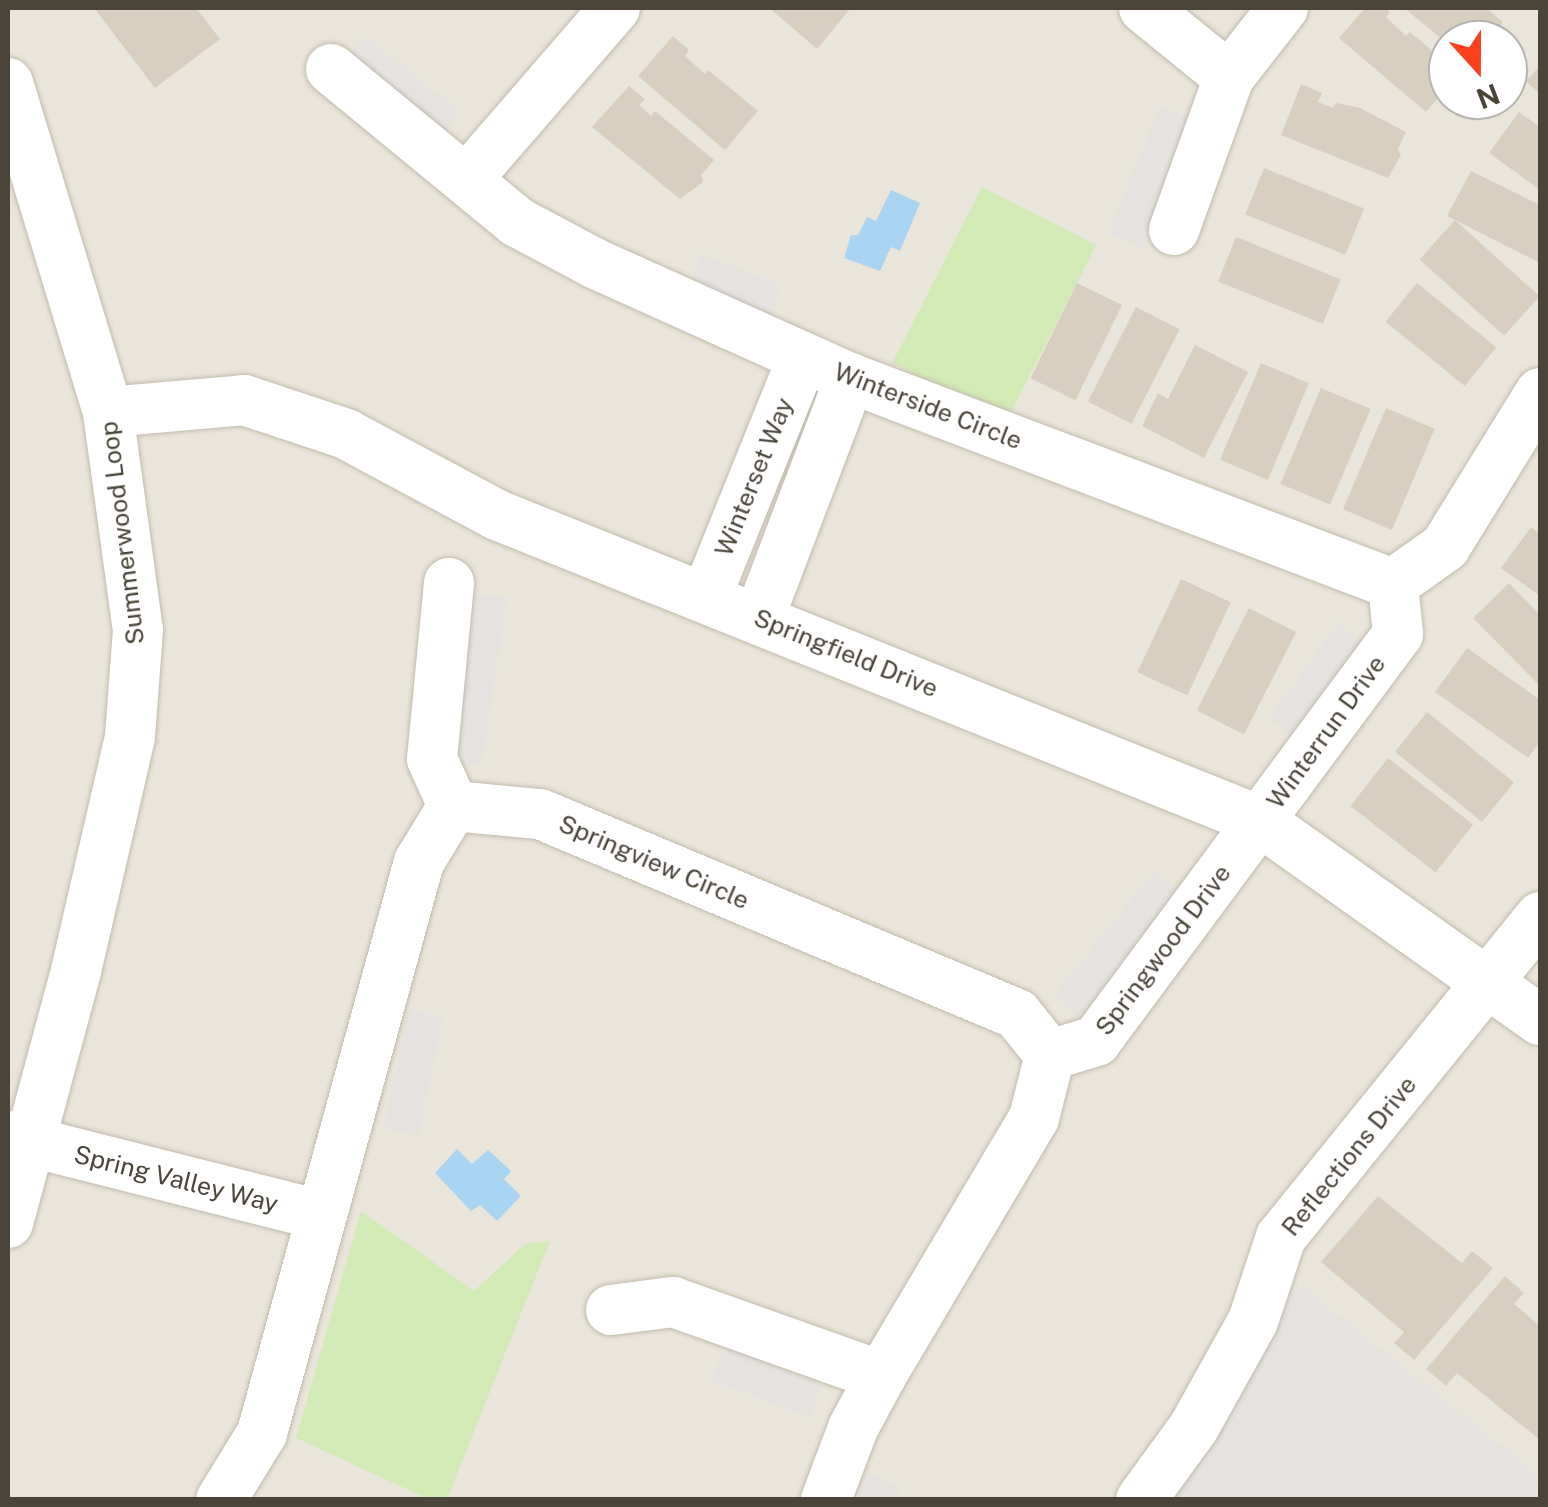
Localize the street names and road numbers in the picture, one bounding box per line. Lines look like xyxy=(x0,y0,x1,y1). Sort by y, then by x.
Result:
street label: Winterside Circle xyxy=(830,356,1026,456)
street label: Winterset Way xyxy=(708,393,800,561)
street label: Summerwood Loop xyxy=(93,420,151,646)
street label: Springfield Drive xyxy=(750,602,942,704)
street label: Winterrun Drive xyxy=(1260,649,1392,815)
street label: Springview Circle xyxy=(554,808,754,916)
street label: Springwood Drive xyxy=(1089,859,1237,1041)
street label: Reflections Drive xyxy=(1275,1070,1423,1242)
street label: Spring Valley Way xyxy=(70,1139,282,1219)

